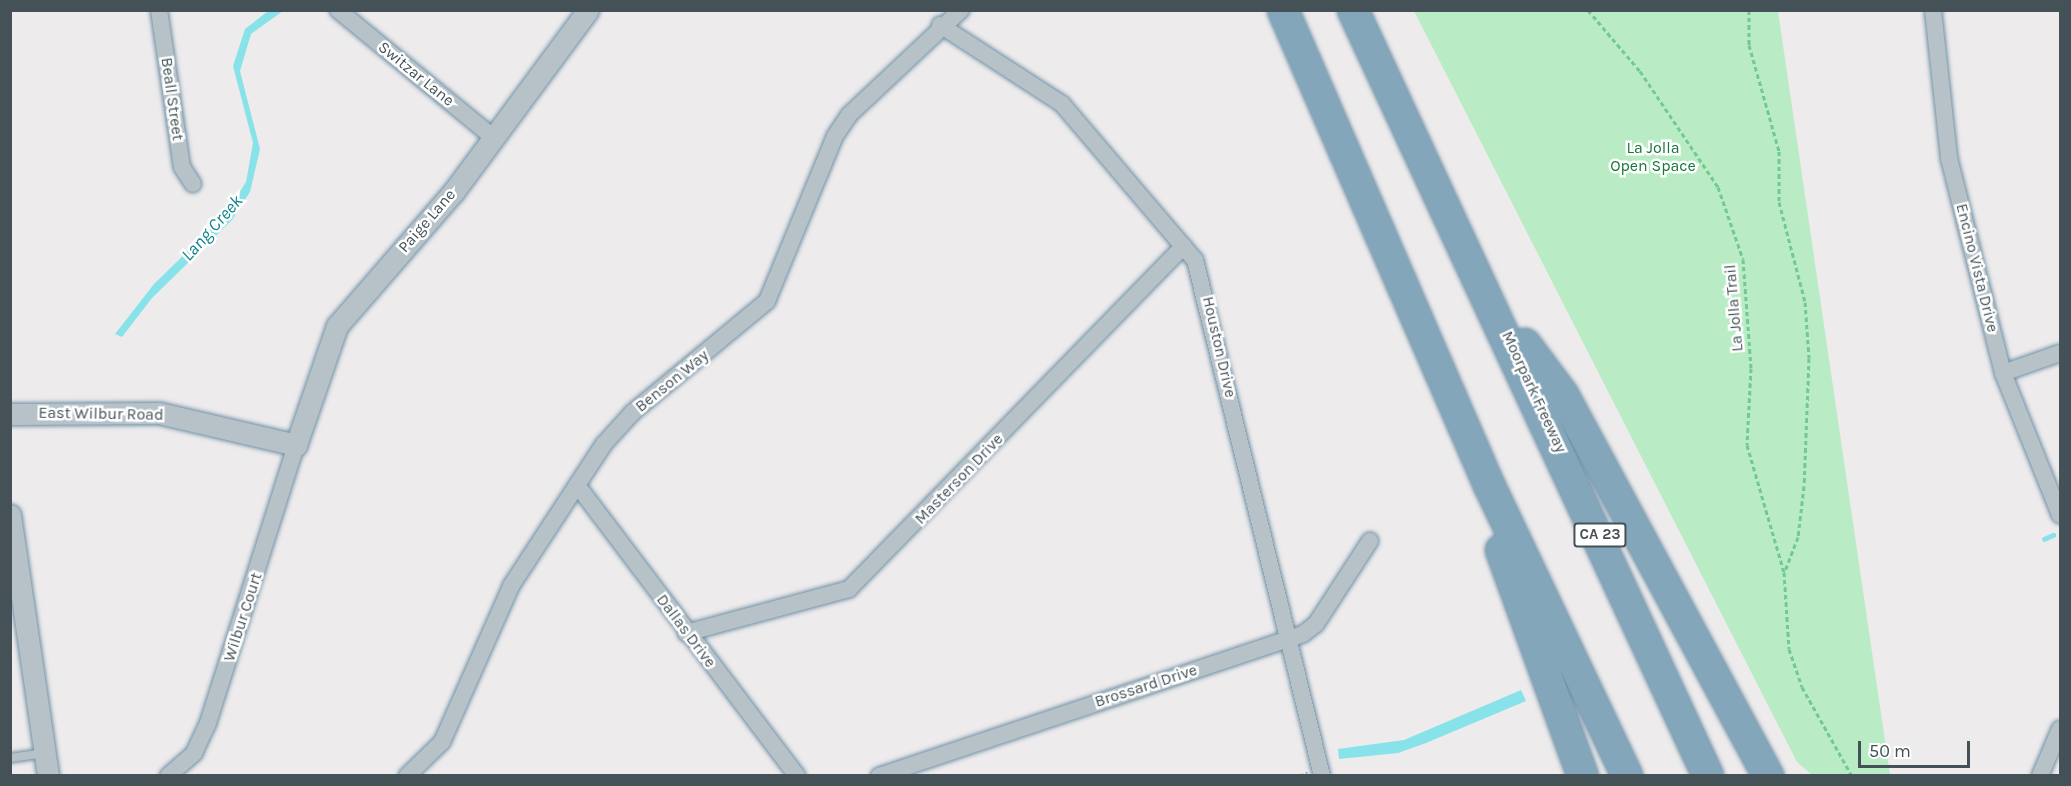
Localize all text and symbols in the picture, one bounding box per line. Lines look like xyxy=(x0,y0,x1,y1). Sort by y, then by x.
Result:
street label: Switzar Lane xyxy=(374,38,458,110)
street label: Beall Street xyxy=(157,56,187,142)
park label: La Jolla Open Space xyxy=(1610,138,1696,176)
street label: Paige Lane xyxy=(394,185,460,257)
water label: Lang Creek xyxy=(177,191,247,265)
street label: Encino Vista Drive xyxy=(1952,202,2002,334)
street label: La Jolla Trail xyxy=(1721,264,1747,352)
street label: Houston Drive xyxy=(1198,295,1240,399)
street label: Moorpark Freeway xyxy=(1497,328,1571,456)
street label: Benson Way xyxy=(632,346,712,416)
street label: East Wilbur Road xyxy=(38,403,164,425)
street label: Masterson Drive xyxy=(911,430,1007,528)
road number: CA 23 xyxy=(1573,523,1627,547)
street label: Wilbur Court xyxy=(220,570,266,664)
street label: Dallas Drive xyxy=(652,591,720,671)
street label: Brossard Drive xyxy=(1092,660,1200,712)
scale bar xyxy=(1861,729,1974,767)
text: 50 m xyxy=(1869,740,1911,762)

